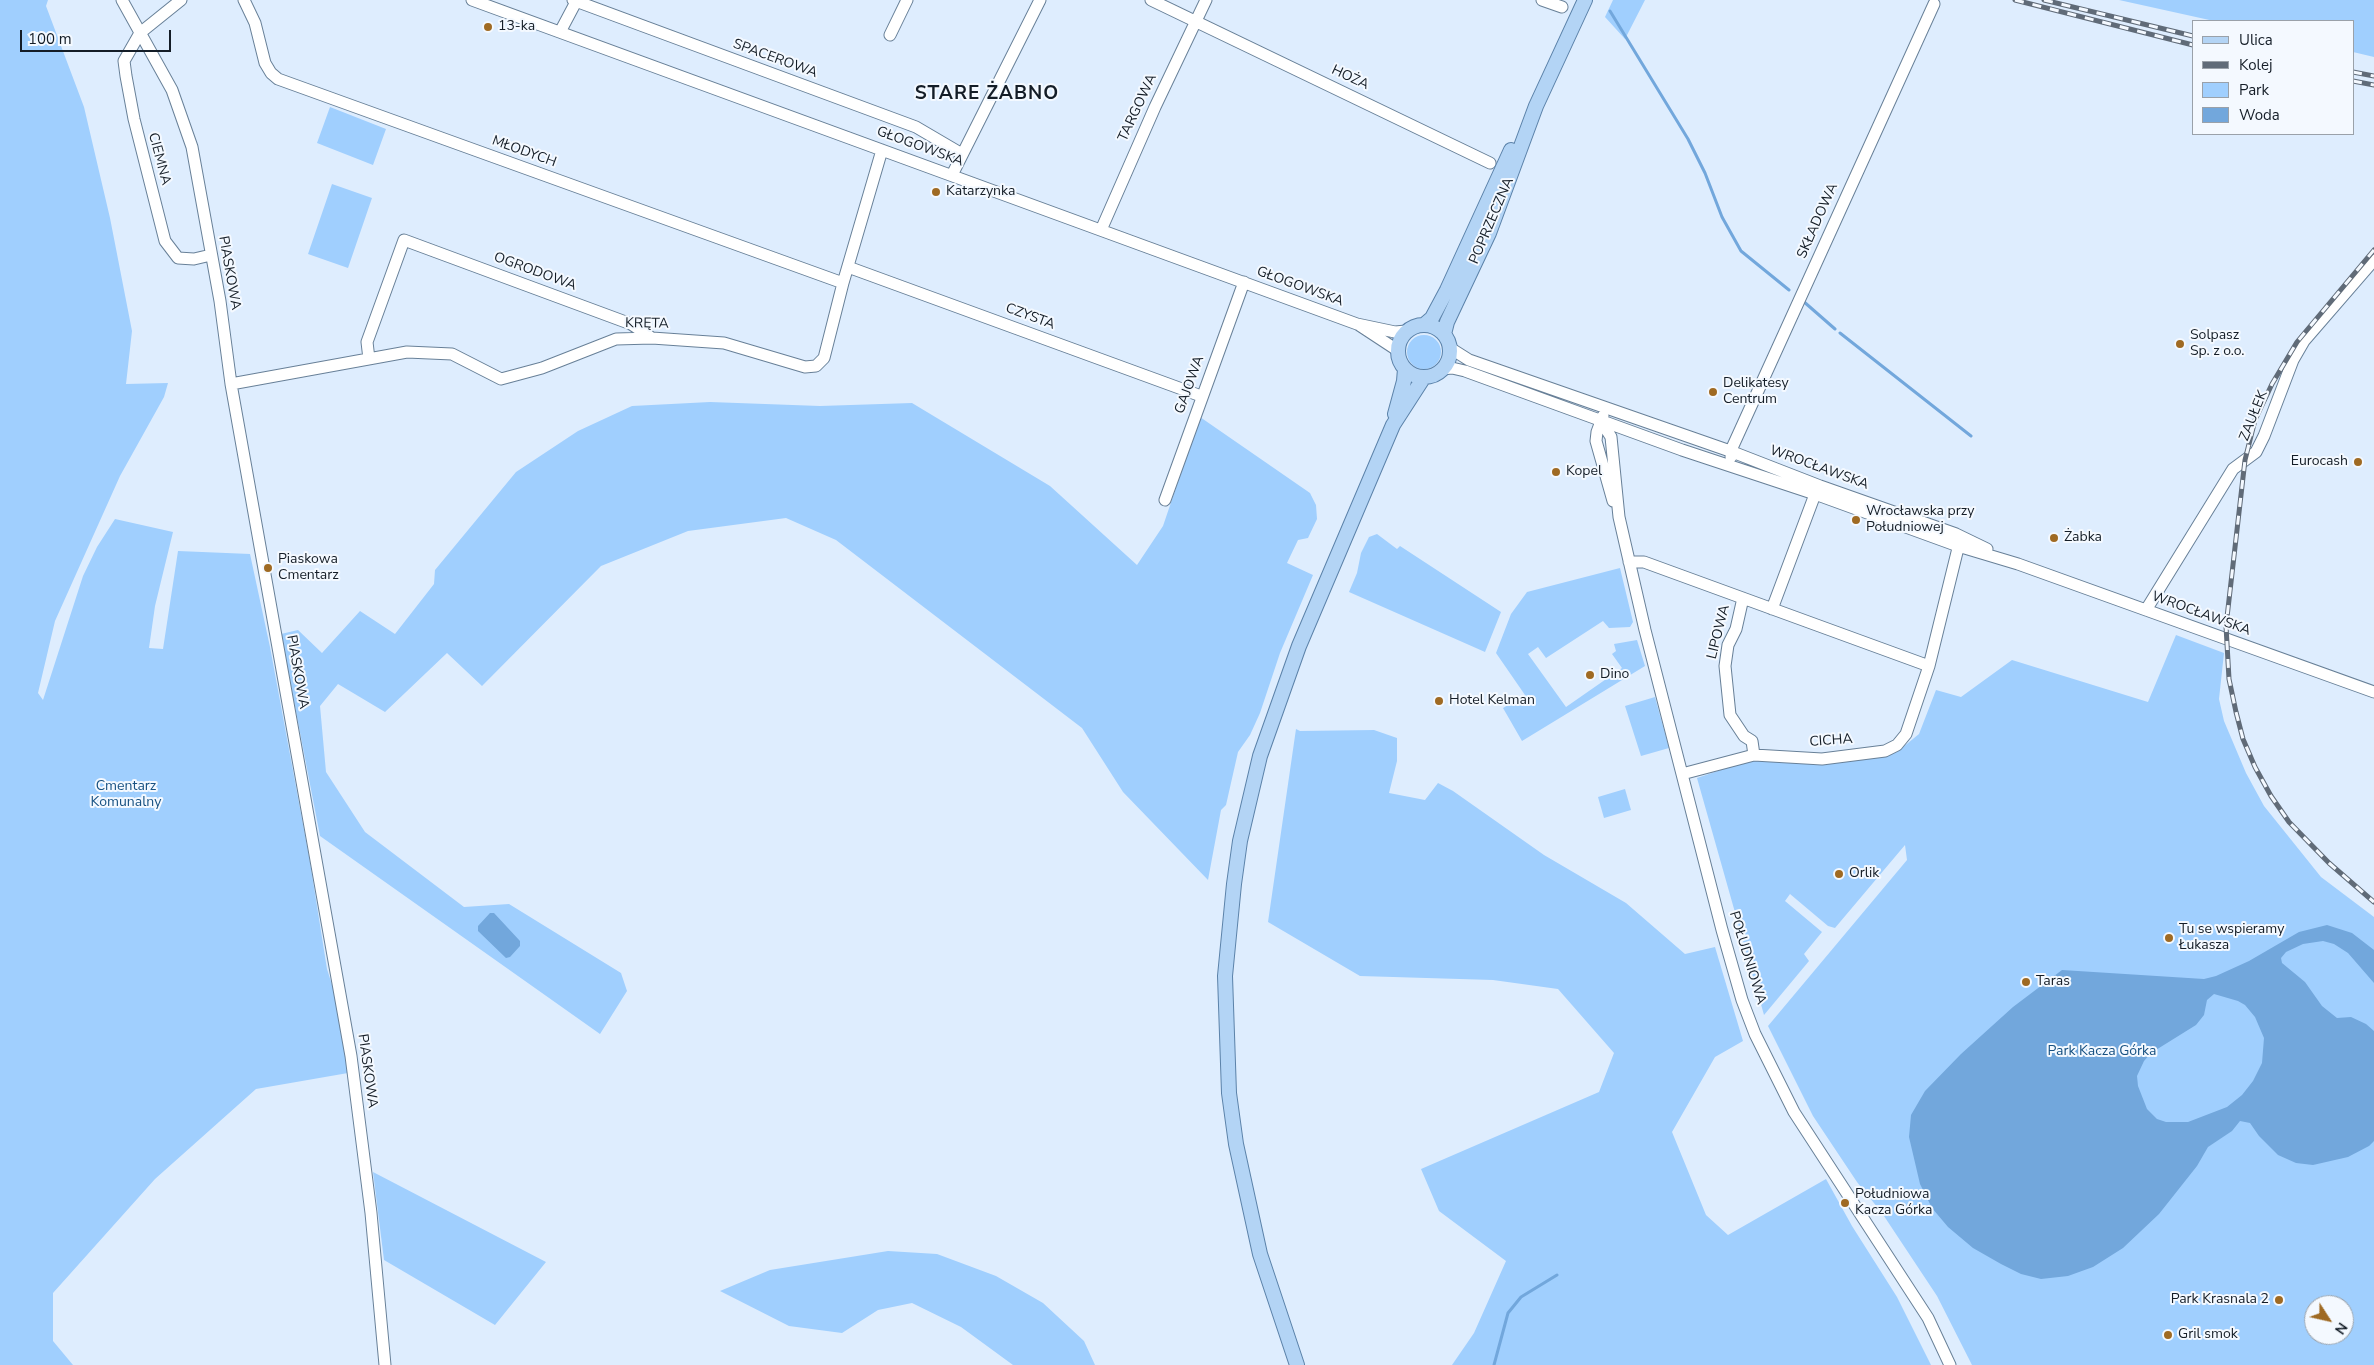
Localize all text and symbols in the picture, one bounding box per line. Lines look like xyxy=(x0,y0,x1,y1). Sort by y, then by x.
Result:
place label: 13-ka xyxy=(498,19,535,35)
scale bar xyxy=(22,20,174,52)
legend xyxy=(2192,20,2354,135)
marker: 13-ka xyxy=(482,21,494,33)
text: 100 m xyxy=(28,29,72,49)
text: Ulica xyxy=(2239,30,2273,50)
street label: SPACEROWA xyxy=(730,36,820,82)
text: Kolej xyxy=(2239,55,2272,75)
street label: HOŻA xyxy=(1329,62,1371,94)
street label: TARGOWA xyxy=(1115,72,1161,144)
text: Park xyxy=(2239,80,2269,100)
district label: STARE ŻABNO xyxy=(913,83,1061,105)
text: Woda xyxy=(2239,105,2280,125)
street label: GŁOGOWSKA xyxy=(874,124,966,170)
street label: CIEMNA xyxy=(144,131,174,187)
street label: MŁODYCH xyxy=(489,133,559,171)
street label: POPRZECZNA xyxy=(1466,175,1518,267)
street label: SKŁADOWA xyxy=(1794,181,1842,261)
place label: Katarzynka xyxy=(946,184,1015,200)
marker: Katarzynka xyxy=(930,186,942,198)
street label: PIASKOWA xyxy=(214,235,244,311)
street label: OGRODOWA xyxy=(491,249,579,295)
street label: GŁOGOWSKA xyxy=(1254,264,1346,310)
street label: CZYSTA xyxy=(1003,300,1057,334)
street label: KRĘTA xyxy=(625,315,669,333)
place label: Solpasz Sp. z o.o. xyxy=(2190,328,2244,361)
marker: Solpasz Sp. z o.o. xyxy=(2174,338,2186,350)
street label: GAJOWA xyxy=(1172,354,1208,416)
place label: Delikatesy Centrum xyxy=(1723,376,1789,408)
marker: Delikatesy Centrum xyxy=(1707,386,1719,398)
street label: ZAUŁEK xyxy=(2236,388,2272,444)
street label: WROCŁAWSKA xyxy=(1767,442,1871,494)
place label: Eurocash xyxy=(2291,454,2348,470)
marker: Eurocash xyxy=(2352,456,2364,468)
place label: Kopel xyxy=(1566,464,1602,480)
marker: Kopel xyxy=(1550,466,1562,478)
place label: Wrocławska przy Południowej xyxy=(1866,504,1974,536)
marker: Wrocławska przy Południowej xyxy=(1850,514,1862,526)
place label: Żabka xyxy=(2064,530,2102,546)
marker: Żabka xyxy=(2048,532,2060,544)
place label: Piaskowa Cmentarz xyxy=(278,552,339,584)
marker: Piaskowa Cmentarz xyxy=(262,562,274,574)
street label: WROCŁAWSKA xyxy=(2149,588,2253,640)
street label: LIPOWA xyxy=(1704,603,1734,661)
street label: PIASKOWA xyxy=(282,634,312,710)
place label: Dino xyxy=(1600,667,1629,683)
marker: Dino xyxy=(1584,669,1596,681)
place label: Hotel Kelman xyxy=(1449,693,1535,709)
marker: Hotel Kelman xyxy=(1433,695,1445,707)
street label: CICHA xyxy=(1809,731,1853,751)
park label: Cmentarz Komunalny xyxy=(91,779,161,812)
place label: Orlik xyxy=(1849,866,1879,882)
marker: Orlik xyxy=(1833,868,1845,880)
street label: POŁUDNIOWA xyxy=(1725,909,1769,1007)
place label: Tu se wspieramy Łukasza xyxy=(2179,922,2284,954)
marker: Tu se wspieramy Łukasza xyxy=(2163,932,2175,944)
place label: Taras xyxy=(2036,974,2070,990)
marker: Taras xyxy=(2020,976,2032,988)
street label: PIASKOWA xyxy=(353,1033,381,1109)
park label: Park Kacza Górka xyxy=(2048,1044,2156,1060)
place label: Południowa Kacza Górka xyxy=(1855,1187,1932,1220)
marker: Południowa Kacza Górka xyxy=(1839,1197,1851,1209)
place label: Park Krasnala 2 xyxy=(2171,1292,2269,1308)
marker: Park Krasnala 2 xyxy=(2273,1294,2285,1306)
north arrow xyxy=(2304,1295,2354,1345)
text: N xyxy=(2330,1319,2352,1338)
place label: Gril smok xyxy=(2178,1327,2238,1343)
marker: Gril smok xyxy=(2162,1329,2174,1341)

